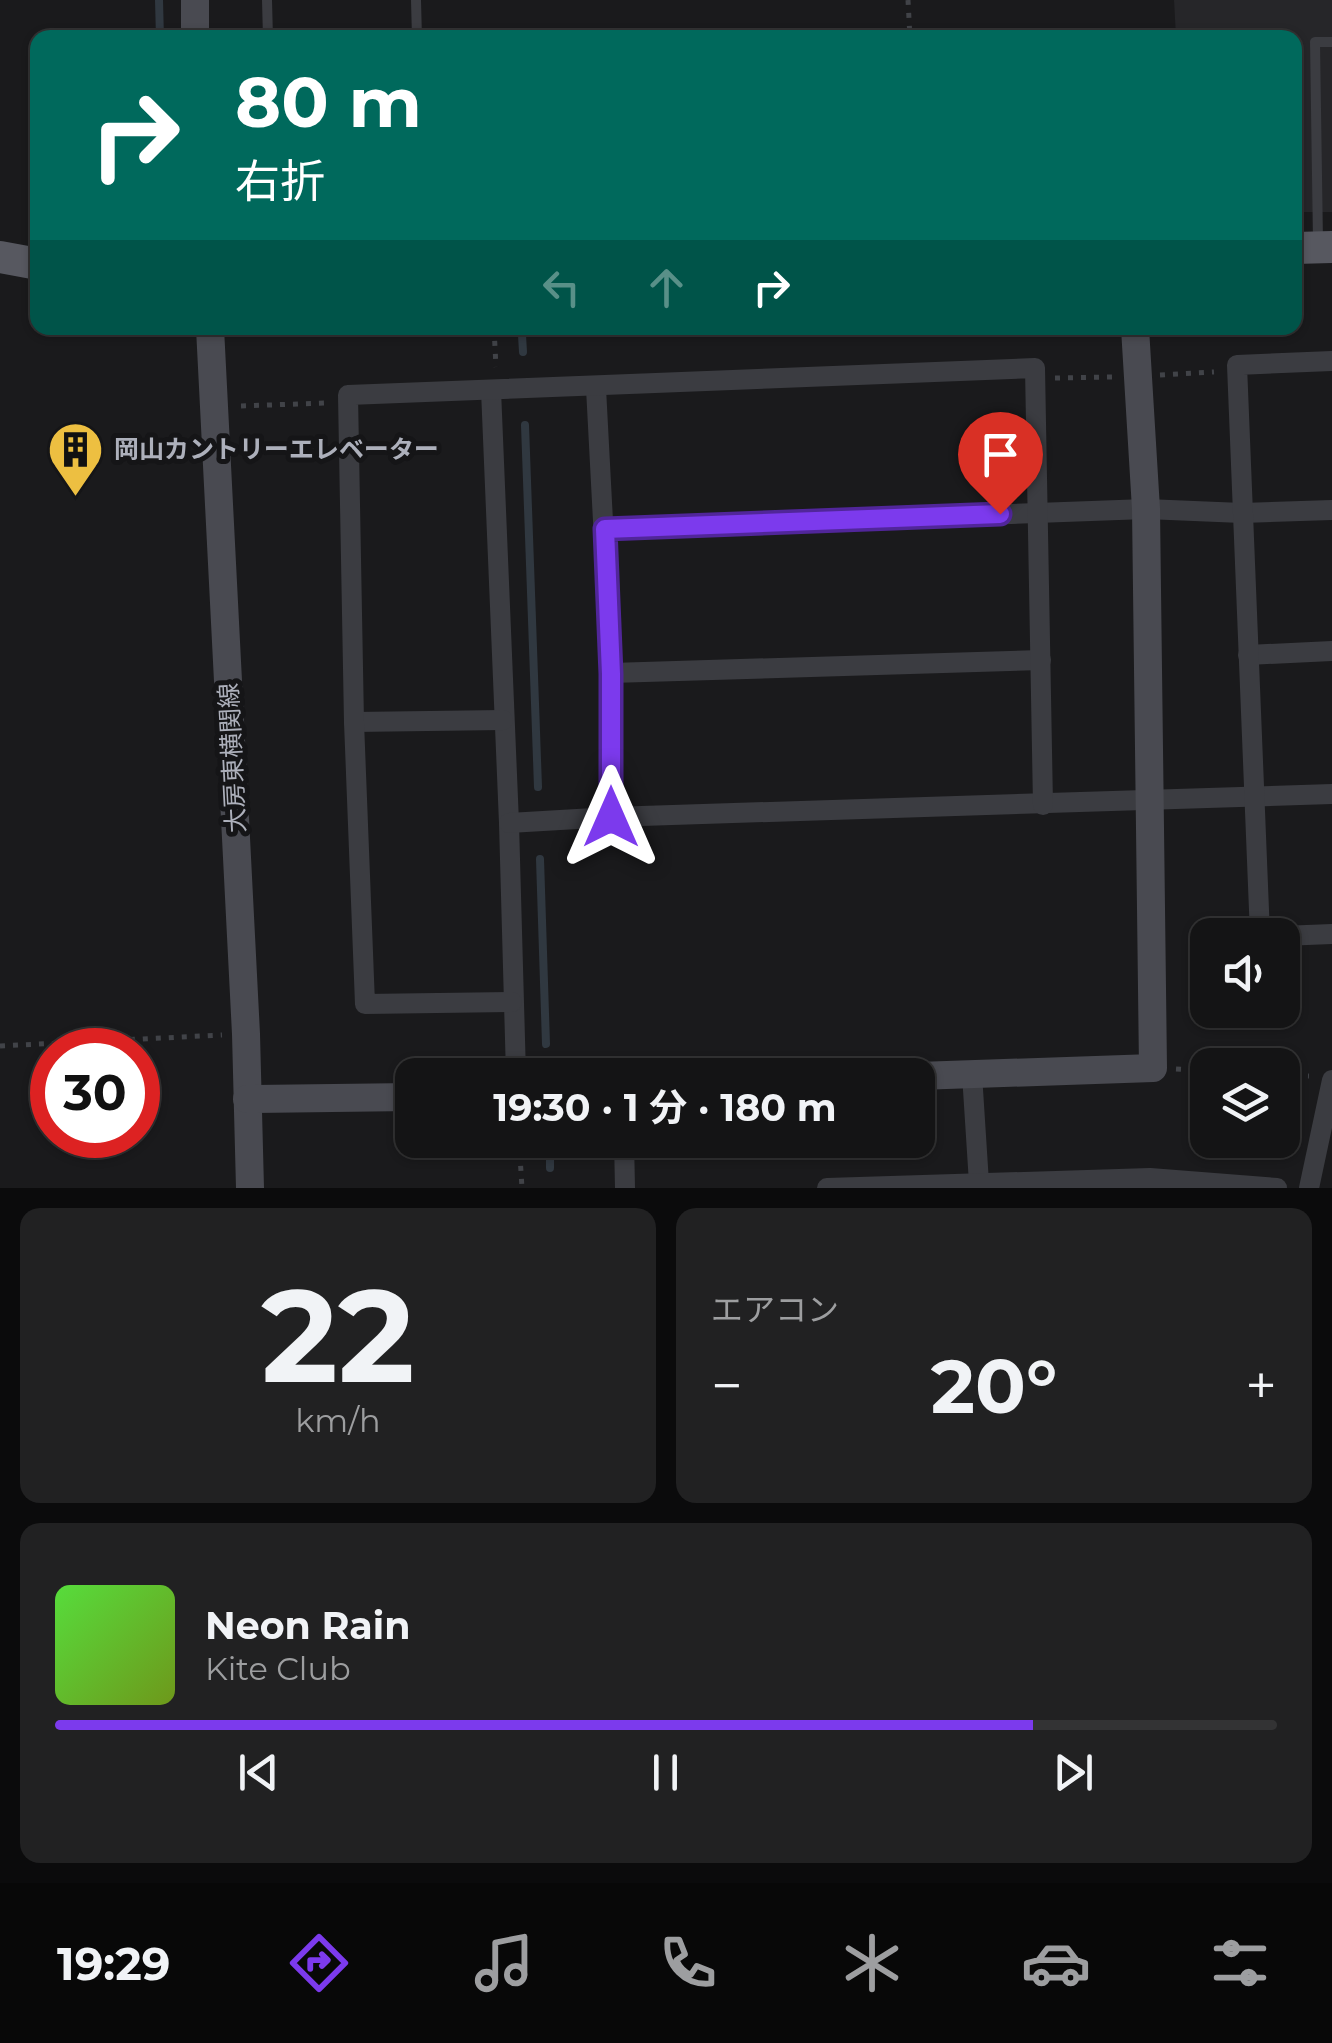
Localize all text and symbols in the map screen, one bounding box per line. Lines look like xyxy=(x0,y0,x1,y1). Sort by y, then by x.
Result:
text: 80 m xyxy=(235,59,422,145)
icon: right xyxy=(70,70,200,200)
text: 右折 xyxy=(235,153,325,208)
icon: left xyxy=(534,260,589,315)
icon: ahead xyxy=(639,260,694,315)
icon: right xyxy=(744,260,799,315)
pin xyxy=(958,412,1043,515)
building icon: 岡山カントリーエレベーター xyxy=(45,419,105,498)
icon: arrive xyxy=(973,427,1028,482)
place label: 岡山カントリーエレベーター xyxy=(114,434,439,464)
street label: 大房東横関線 xyxy=(213,682,251,834)
position arrow xyxy=(559,765,663,869)
map controls xyxy=(1190,918,1300,1158)
button: sound xyxy=(1190,918,1300,1028)
speed limit sign: 30 xyxy=(30,1028,160,1158)
button: layers xyxy=(1190,1048,1300,1158)
text: 19:30 · 1 分 · 180 m xyxy=(493,1084,837,1131)
text: 22 xyxy=(261,1256,415,1415)
text: エアコン xyxy=(711,1290,839,1329)
text: 20° xyxy=(931,1340,1057,1432)
text: − xyxy=(711,1352,743,1419)
text: + xyxy=(1245,1352,1277,1419)
text: km/h xyxy=(295,1401,381,1440)
text: Neon Rain xyxy=(205,1602,410,1649)
text: Kite Club xyxy=(205,1649,351,1688)
icon: previous xyxy=(231,1745,286,1800)
icon: pause xyxy=(638,1745,693,1800)
icon: next xyxy=(1046,1745,1101,1800)
icon: directions xyxy=(284,1928,354,1998)
icon: music xyxy=(469,1928,539,1998)
icon: phone xyxy=(653,1928,723,1998)
icon: climate xyxy=(837,1928,907,1998)
icon: car xyxy=(1021,1928,1091,1998)
icon: filters xyxy=(1205,1928,1275,1998)
text: 19:29 xyxy=(57,1936,170,1991)

